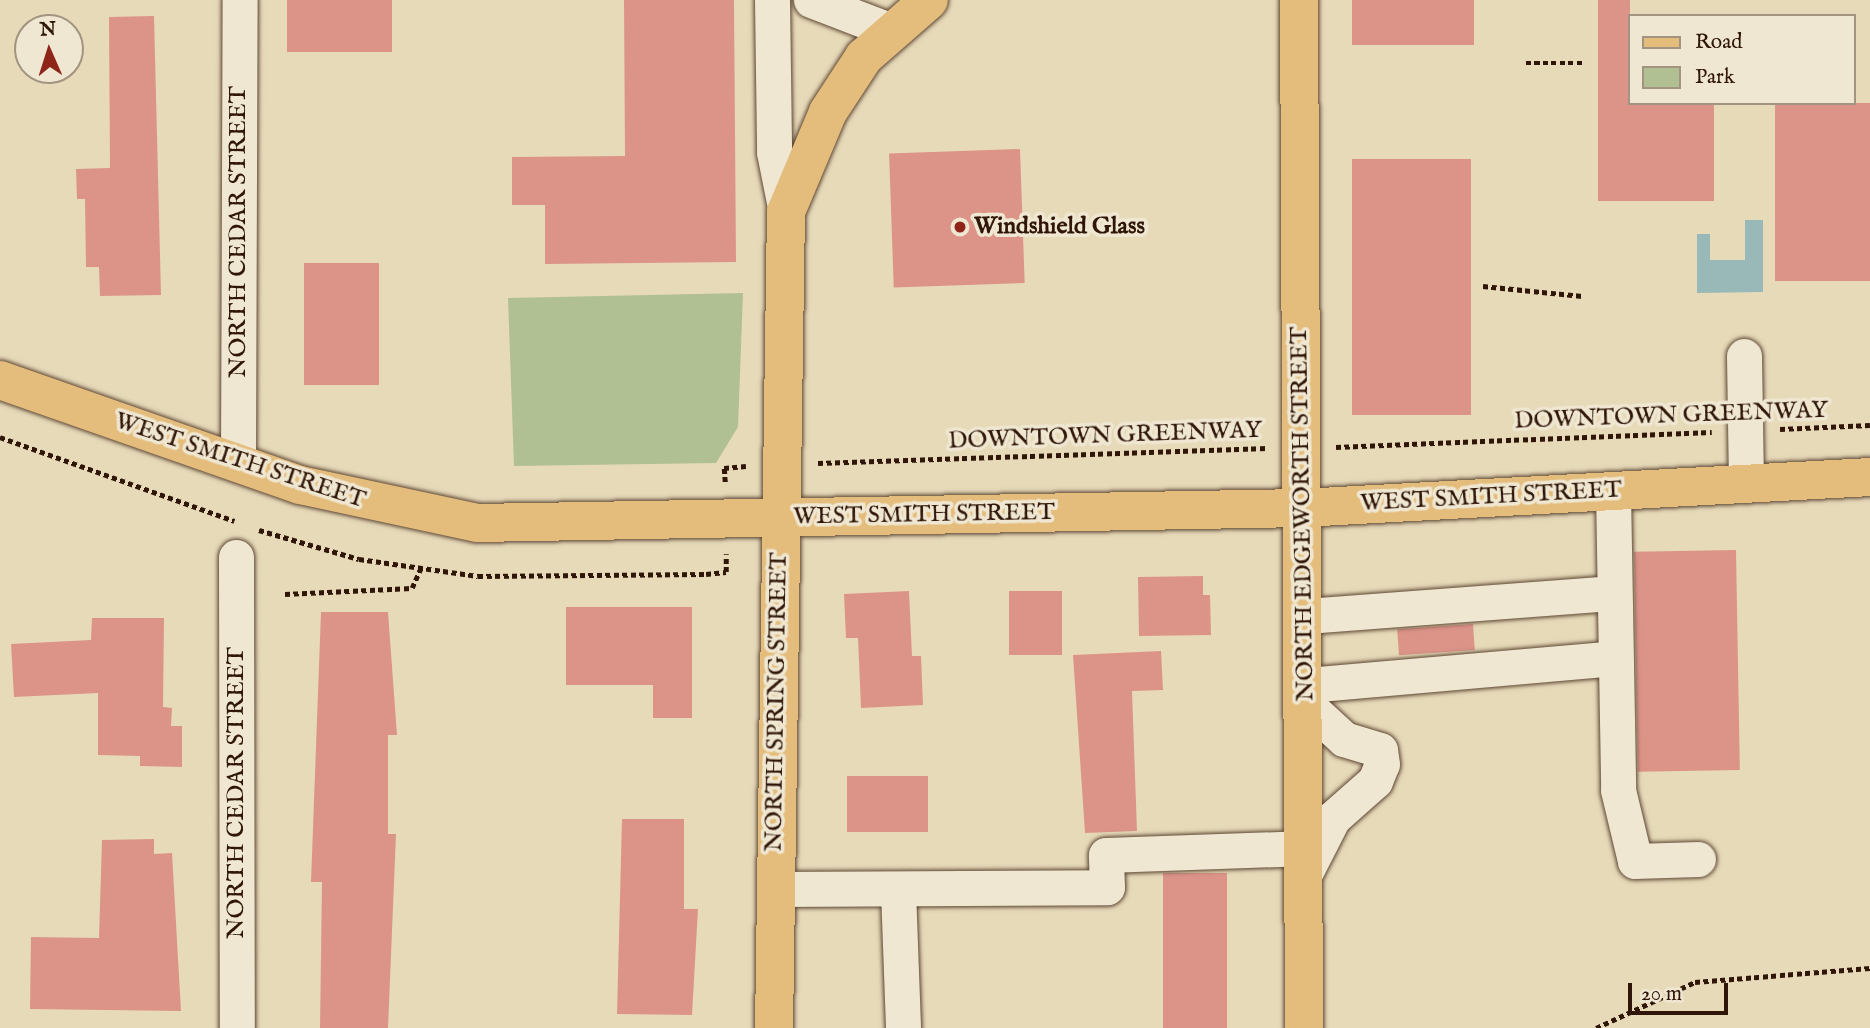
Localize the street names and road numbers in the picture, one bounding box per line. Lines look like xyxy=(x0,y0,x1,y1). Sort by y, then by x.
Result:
street label: NORTH CEDAR STREET xyxy=(225,86,253,378)
street label: NORTH EDGEWORTH STREET xyxy=(1285,326,1321,702)
street label: DOWNTOWN GREENWAY xyxy=(1514,396,1828,436)
street label: WEST SMITH STREET xyxy=(111,407,369,515)
street label: DOWNTOWN GREENWAY xyxy=(948,416,1262,456)
street label: WEST SMITH STREET xyxy=(1360,476,1622,518)
street label: WEST SMITH STREET xyxy=(793,498,1055,532)
street label: NORTH SPRING STREET xyxy=(760,552,794,852)
street label: NORTH CEDAR STREET xyxy=(223,647,251,939)

